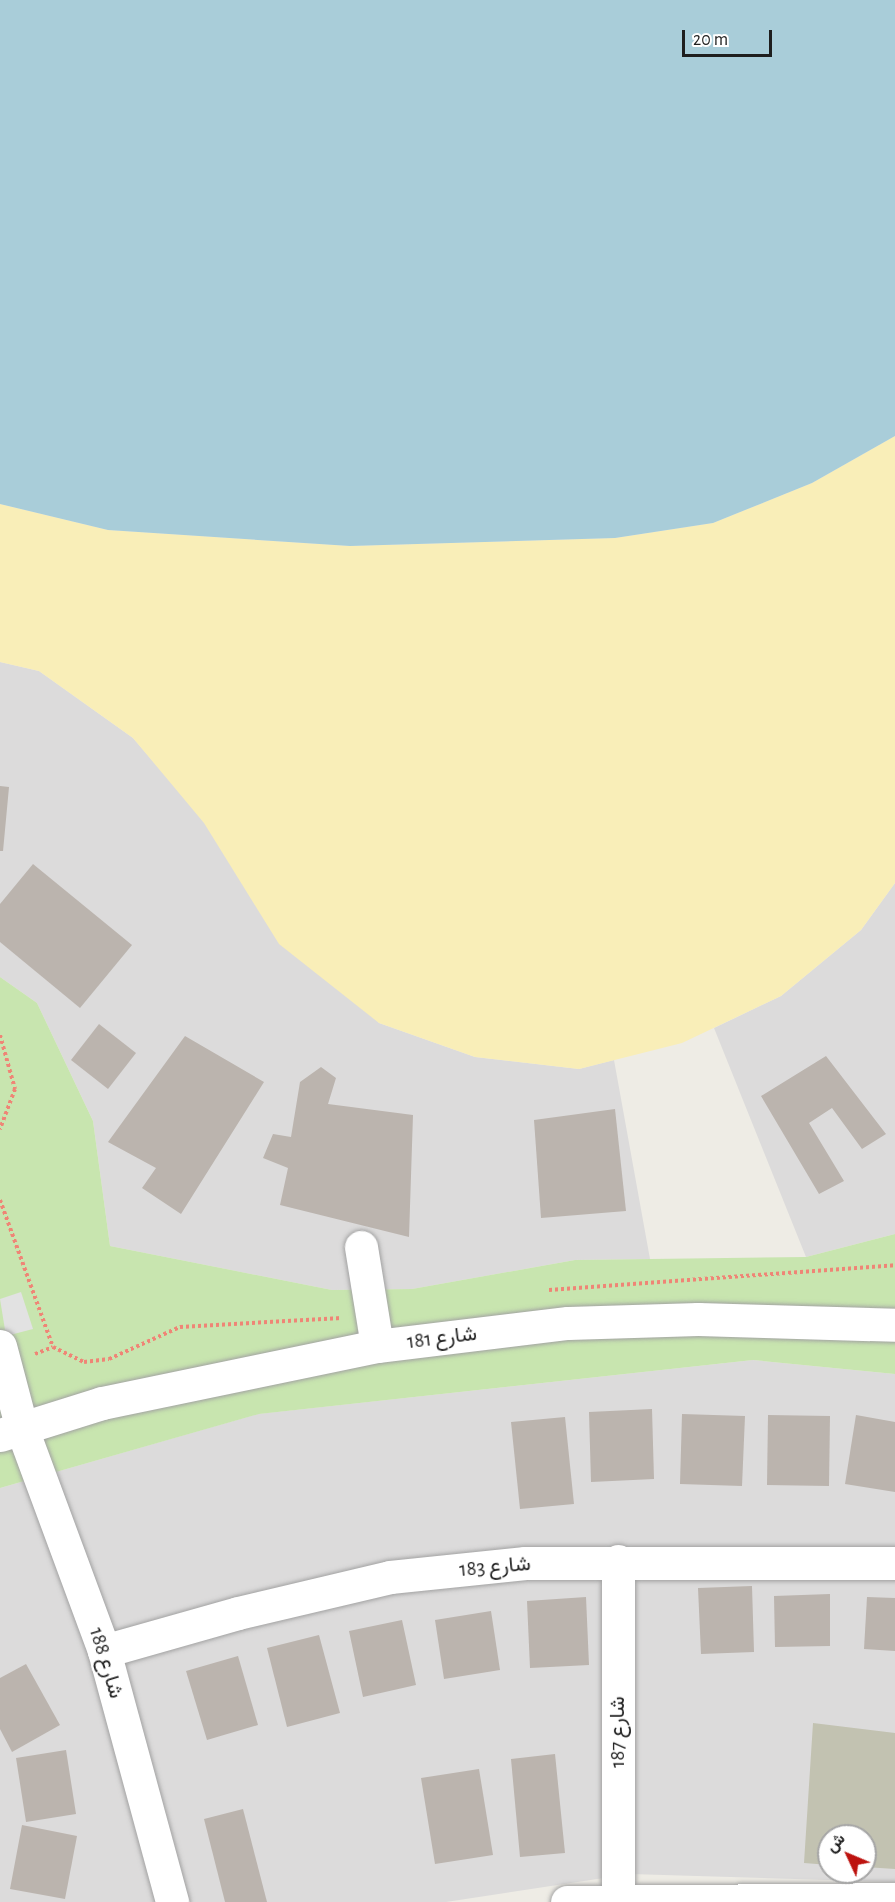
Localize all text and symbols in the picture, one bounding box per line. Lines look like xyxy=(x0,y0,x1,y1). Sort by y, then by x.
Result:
scale bar xyxy=(685,18,775,56)
text: 20 m xyxy=(693,31,728,49)
street label: شارع 181 xyxy=(406,1321,478,1355)
street label: شارع 183 xyxy=(458,1551,532,1583)
street label: شارع 188 xyxy=(83,1624,129,1702)
street label: شارع 187 xyxy=(605,1696,631,1768)
north arrow xyxy=(817,1824,877,1884)
text: ش xyxy=(823,1830,848,1855)

